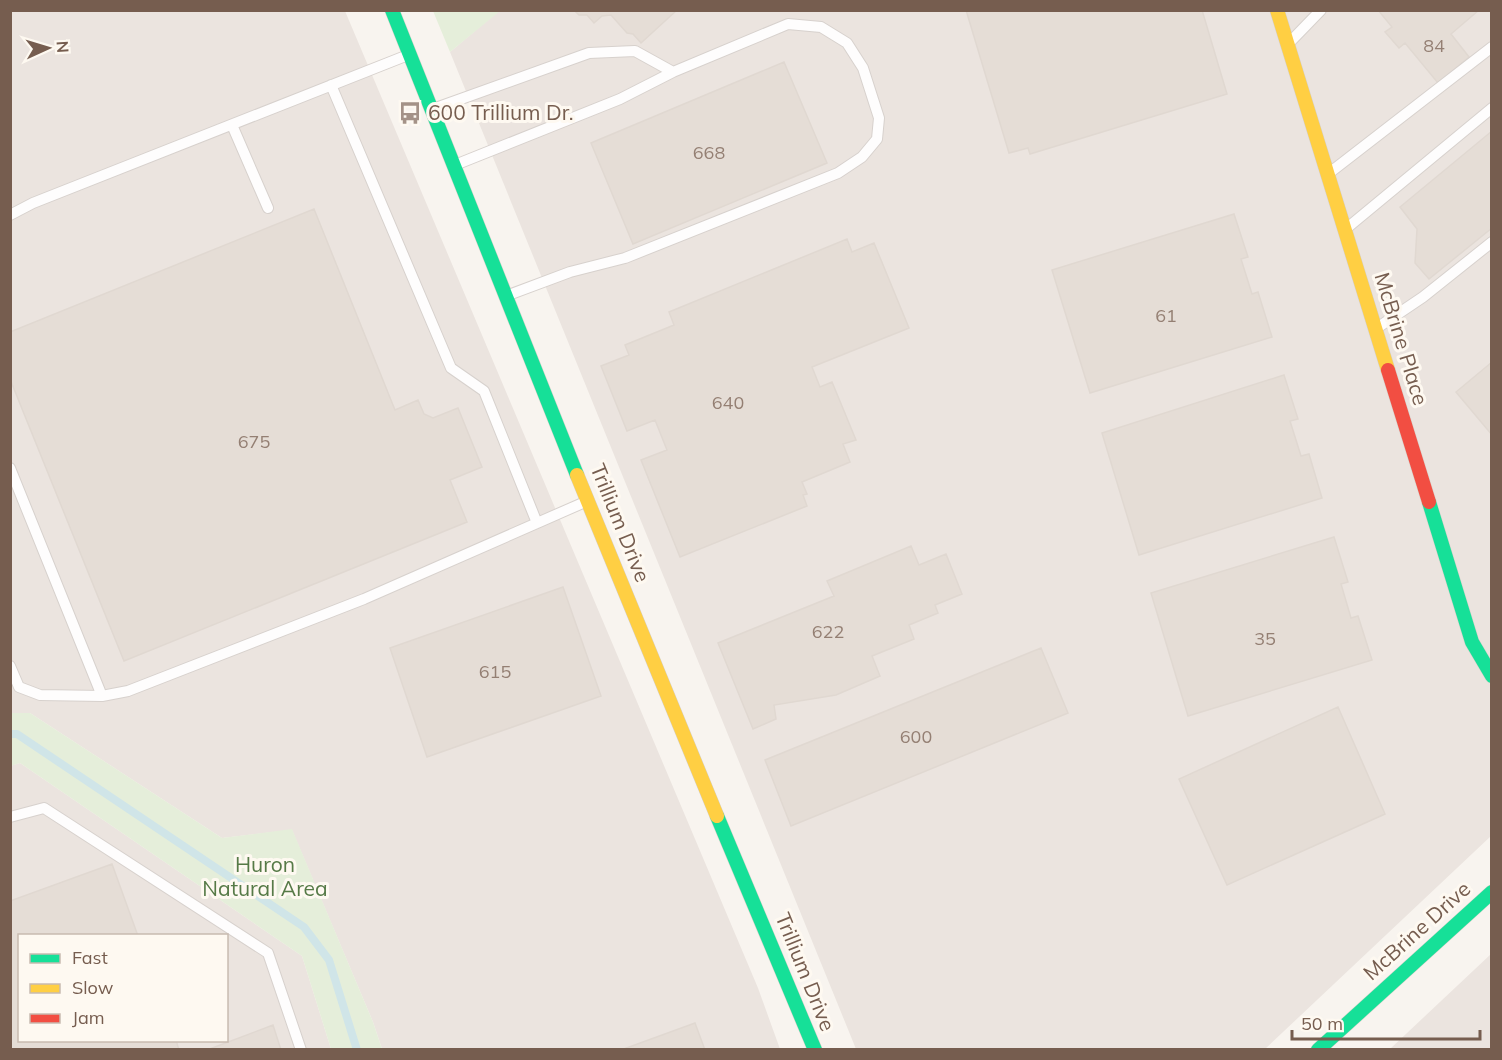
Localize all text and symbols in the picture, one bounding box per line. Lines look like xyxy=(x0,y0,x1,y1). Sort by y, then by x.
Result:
north arrow xyxy=(18,18,78,78)
house number: 84 xyxy=(1423,34,1445,57)
text: N xyxy=(53,40,73,54)
place label: 600 Trillium Dr. xyxy=(428,99,574,125)
bus stop icon: 600 Trillium Dr. xyxy=(397,100,423,126)
house number: 668 xyxy=(693,141,725,164)
street label: McBrine Place xyxy=(1369,269,1434,408)
house number: 61 xyxy=(1155,304,1177,327)
house number: 640 xyxy=(712,391,744,414)
house number: 675 xyxy=(238,430,270,453)
street label: Trillium Drive xyxy=(585,460,656,586)
house number: 622 xyxy=(812,620,844,643)
house number: 35 xyxy=(1254,627,1276,650)
house number: 615 xyxy=(479,660,511,683)
house number: 600 xyxy=(900,725,932,748)
park label: Huron Natural Area xyxy=(202,851,328,901)
street label: McBrine Drive xyxy=(1357,875,1475,985)
street label: Trillium Drive xyxy=(770,909,841,1035)
legend xyxy=(18,934,228,1042)
text: Fast xyxy=(72,946,108,969)
text: Slow xyxy=(72,976,114,999)
scale bar xyxy=(1292,1003,1480,1041)
text: Jam xyxy=(72,1006,105,1029)
text: 50 m xyxy=(1301,1012,1343,1035)

